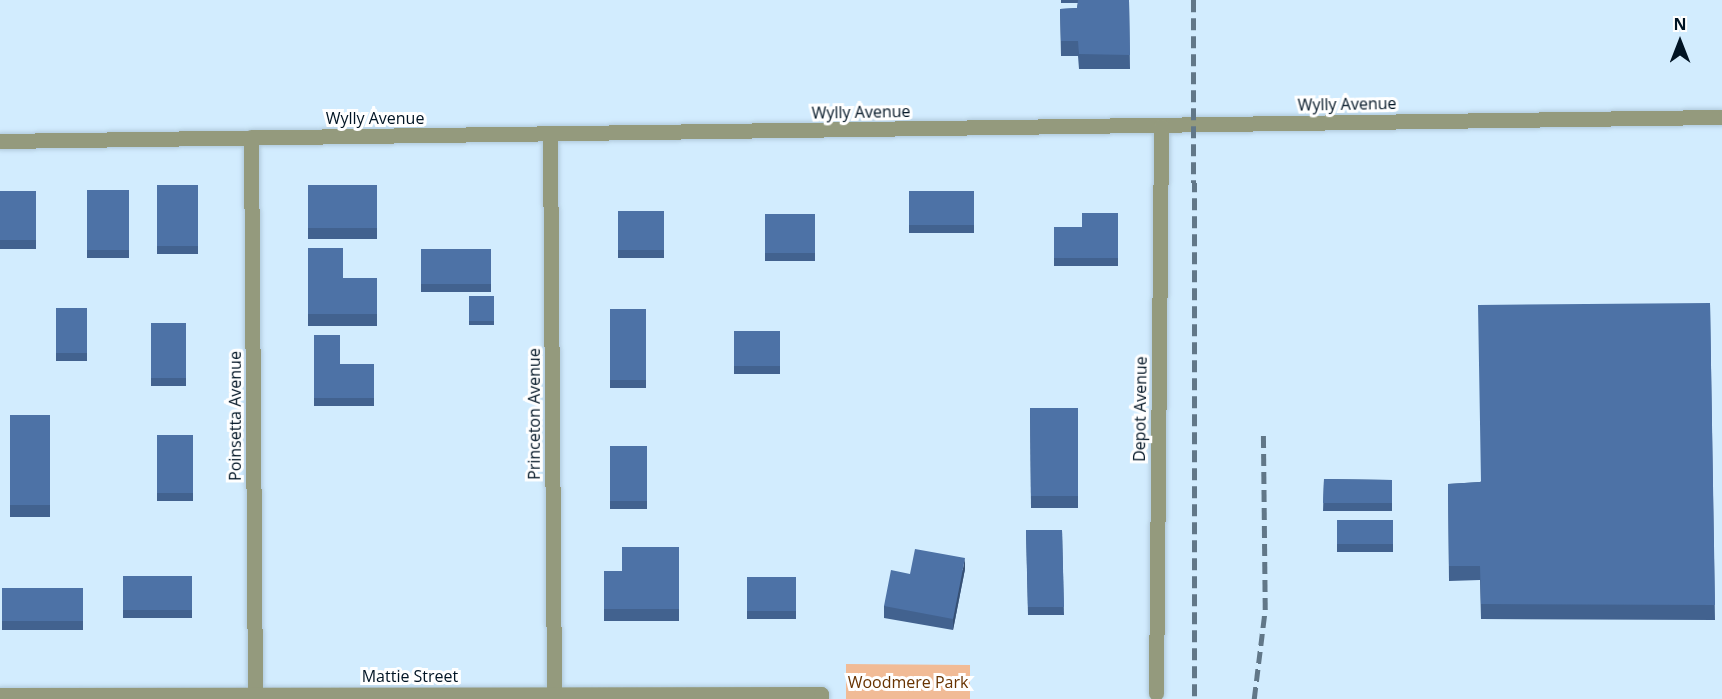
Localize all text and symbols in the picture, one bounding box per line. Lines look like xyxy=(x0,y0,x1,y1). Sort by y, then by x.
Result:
north arrow xyxy=(1650,12,1710,72)
text: N xyxy=(1673,13,1687,35)
street label: Wylly Avenue xyxy=(1297,94,1397,114)
street label: Wylly Avenue xyxy=(811,102,911,122)
street label: Wylly Avenue xyxy=(326,108,424,128)
street label: Princeton Avenue xyxy=(524,348,544,480)
street label: Poinsetta Avenue xyxy=(225,351,245,481)
street label: Depot Avenue xyxy=(1129,356,1151,462)
street label: Mattie Street xyxy=(362,666,458,686)
park label: Woodmere Park xyxy=(848,672,968,692)

